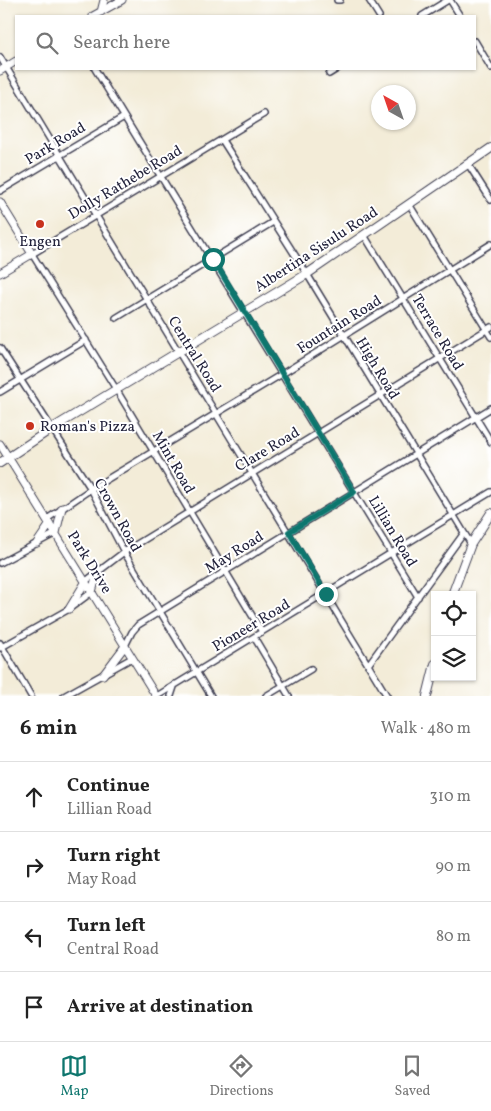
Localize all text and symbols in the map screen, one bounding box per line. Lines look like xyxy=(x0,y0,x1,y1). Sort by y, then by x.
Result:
search box xyxy=(15,15,476,70)
icon: search xyxy=(33,29,61,57)
text: Search here xyxy=(73,30,170,56)
north arrow xyxy=(371,85,416,130)
street label: Park Road xyxy=(21,118,90,171)
street label: Dolly Rathebe Road xyxy=(65,141,187,226)
street label: Albertina Sisulu Road xyxy=(251,202,383,298)
marker: Engen xyxy=(34,218,46,230)
place label: Engen xyxy=(19,232,61,253)
route start xyxy=(202,248,225,271)
street label: Fountain Road xyxy=(293,291,386,360)
street label: Terrace Road xyxy=(406,291,468,375)
street label: Central Road xyxy=(162,313,225,397)
street label: High Road xyxy=(350,334,404,404)
place label: Roman's Pizza xyxy=(40,417,135,438)
marker: Roman's Pizza xyxy=(24,420,36,432)
street label: Clare Road xyxy=(231,423,304,478)
street label: Mint Road xyxy=(146,427,199,498)
street label: Crown Road xyxy=(88,475,146,556)
street label: Lillian Road xyxy=(362,492,421,571)
street label: Park Drive xyxy=(61,527,116,598)
street label: May Road xyxy=(201,527,268,580)
route end xyxy=(315,583,338,606)
map controls xyxy=(431,591,476,681)
button: locate xyxy=(431,591,476,636)
street label: Pioneer Road xyxy=(209,595,295,658)
button: layers xyxy=(431,636,476,681)
text: 6 min xyxy=(20,714,77,743)
text: Walk · 480 m xyxy=(381,718,471,740)
text: Continue xyxy=(67,773,150,799)
icon: ahead xyxy=(20,783,48,811)
text: 310 m xyxy=(430,786,471,808)
text: Lillian Road xyxy=(67,799,152,821)
text: Turn right xyxy=(67,843,160,869)
icon: right xyxy=(20,853,48,881)
text: 90 m xyxy=(435,856,471,878)
text: May Road xyxy=(67,869,137,891)
text: Turn left xyxy=(67,913,146,939)
icon: left xyxy=(20,923,48,951)
text: 80 m xyxy=(436,926,471,948)
text: Central Road xyxy=(67,939,159,961)
icon: arrive xyxy=(20,993,48,1021)
text: Arrive at destination xyxy=(67,994,253,1020)
tab: Map xyxy=(60,1052,88,1101)
tab: Directions xyxy=(209,1052,274,1101)
tab: Saved xyxy=(394,1052,431,1101)

